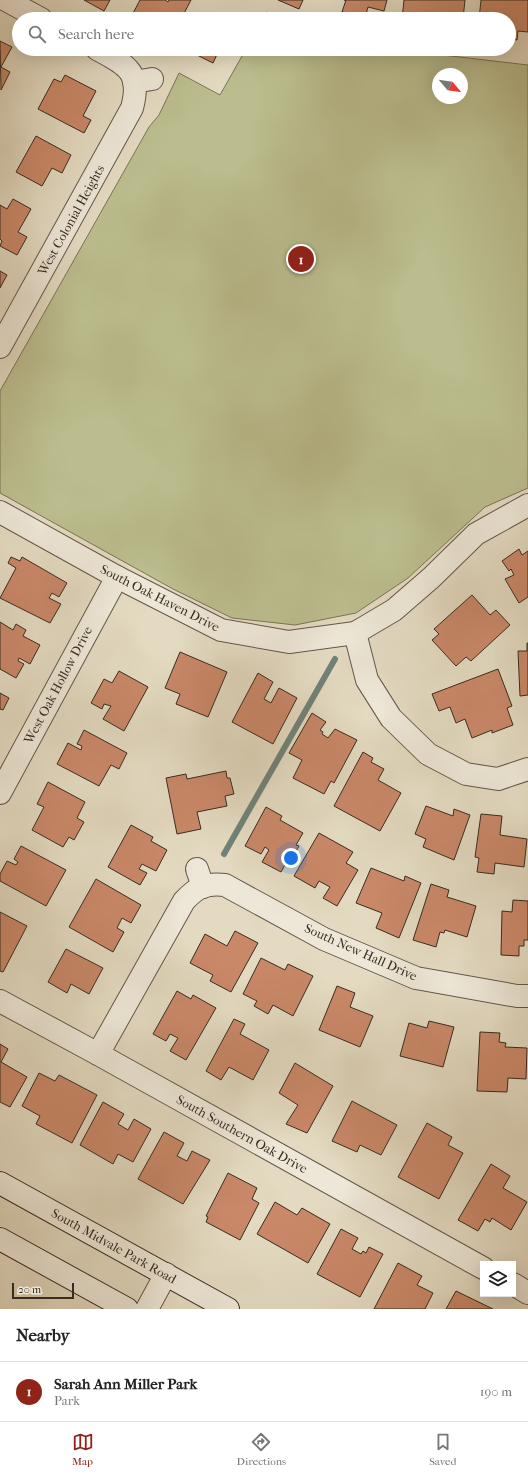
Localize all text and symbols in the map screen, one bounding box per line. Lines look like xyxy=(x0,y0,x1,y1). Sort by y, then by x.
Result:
search box xyxy=(12,12,516,56)
icon: search xyxy=(26,23,48,45)
text: Search here xyxy=(58,25,134,43)
north arrow xyxy=(432,68,468,104)
street label: West Colonial Heights xyxy=(34,162,108,279)
pin: 1 xyxy=(288,244,314,274)
street label: South Oak Haven Drive xyxy=(98,561,223,635)
street label: West Oak Hollow Drive xyxy=(20,623,96,747)
your location xyxy=(281,848,301,868)
street label: South New Hall Drive xyxy=(302,920,420,984)
street label: South Southern Oak Drive xyxy=(174,1092,311,1177)
street label: South Midvale Park Road xyxy=(49,1205,180,1287)
map controls xyxy=(480,1261,516,1297)
button: layers xyxy=(480,1261,516,1297)
scale bar xyxy=(12,1281,74,1300)
text: 20 m xyxy=(18,1283,41,1296)
text: Nearby xyxy=(16,1325,70,1345)
text: Sarah Ann Miller Park xyxy=(54,1375,197,1393)
text: 1 xyxy=(27,1384,31,1399)
text: 190 m xyxy=(480,1384,512,1399)
text: Park xyxy=(54,1393,80,1408)
tab: Map xyxy=(72,1431,94,1468)
tab: Directions xyxy=(237,1431,286,1468)
tab: Saved xyxy=(429,1431,456,1468)

